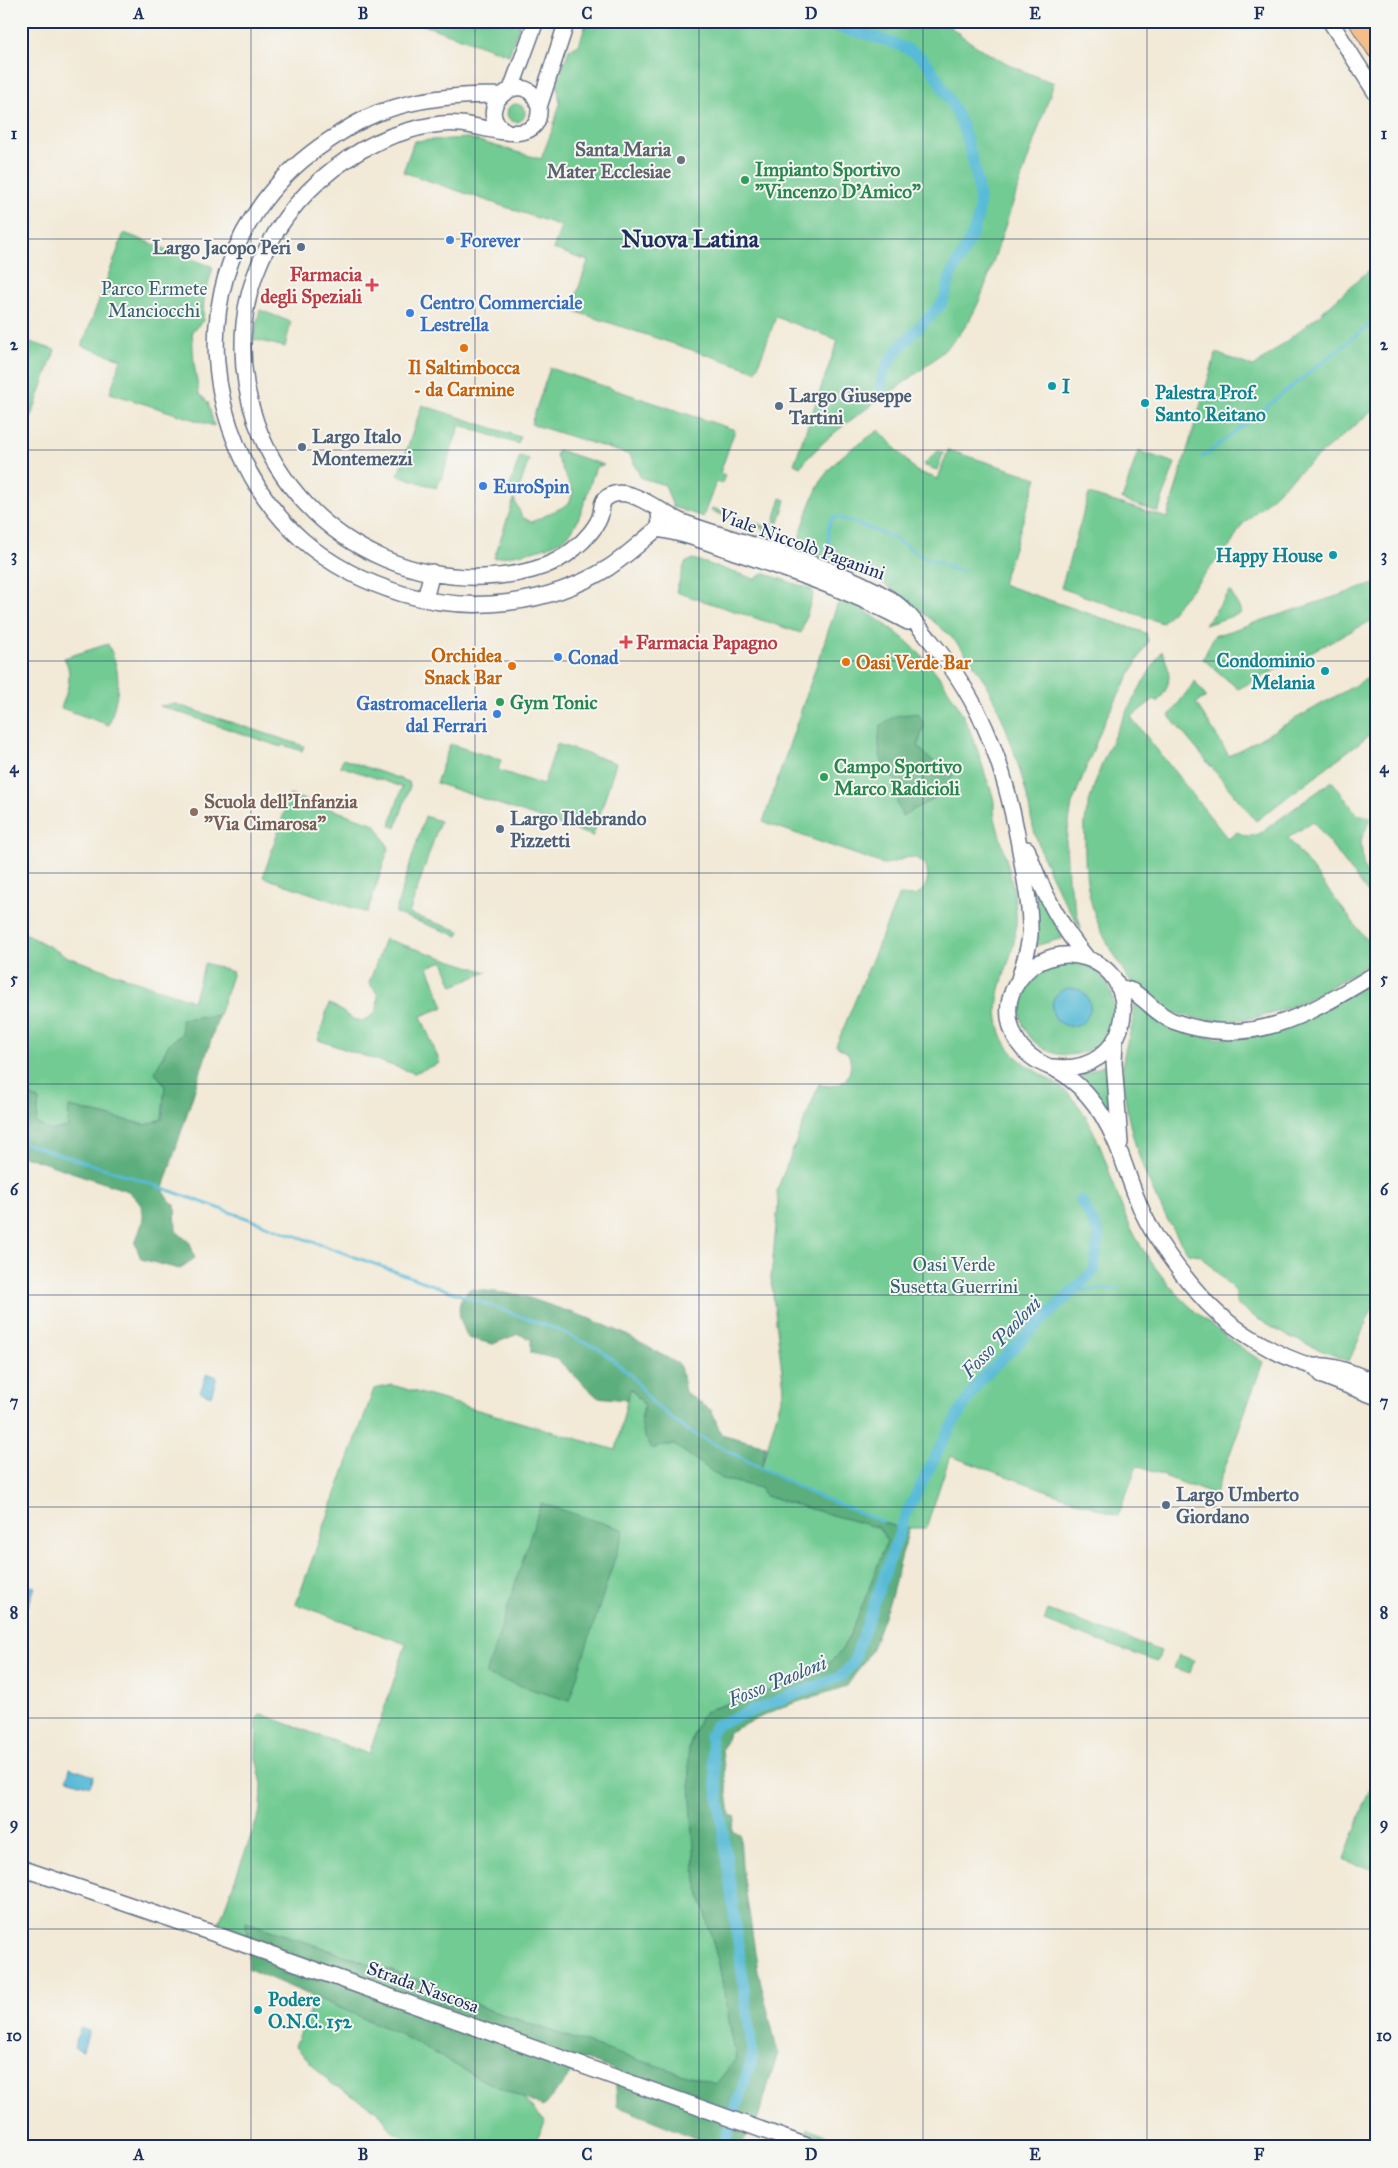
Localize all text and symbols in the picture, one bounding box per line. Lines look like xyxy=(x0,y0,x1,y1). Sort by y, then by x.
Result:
text: A xyxy=(133,4,145,23)
text: B xyxy=(358,4,368,23)
text: C xyxy=(582,4,593,23)
text: D xyxy=(805,4,818,23)
text: E xyxy=(1029,4,1041,23)
text: F xyxy=(1254,4,1265,23)
text: 1 xyxy=(11,124,18,143)
text: 1 xyxy=(1381,124,1388,143)
place label: Santa Maria Mater Ecclesiae xyxy=(547,138,672,183)
marker: Santa Maria Mater Ecclesiae xyxy=(675,154,687,166)
place label: Impianto Sportivo "Vincenzo D'Amico" xyxy=(755,158,921,203)
marker: Impianto Sportivo "Vincenzo D'Amico" xyxy=(739,174,751,186)
district label: Nuova Latina xyxy=(621,224,760,254)
place label: Forever xyxy=(460,229,521,252)
marker: Forever xyxy=(444,234,456,246)
place label: Largo Jacopo Peri xyxy=(152,236,292,260)
marker: Largo Jacopo Peri xyxy=(295,241,307,253)
place label: Farmacia degli Speziali xyxy=(260,263,363,309)
park label: Parco Ermete Manciocchi xyxy=(101,277,207,322)
marker: Farmacia degli Speziali xyxy=(366,279,378,291)
place label: Centro Commerciale Lestrella xyxy=(420,291,582,336)
marker: Centro Commerciale Lestrella xyxy=(404,307,416,319)
text: 2 xyxy=(10,335,19,354)
text: 2 xyxy=(1380,335,1389,354)
marker: Il Saltimbocca - da Carmine xyxy=(458,342,470,354)
place label: Il Saltimbocca - da Carmine xyxy=(408,356,521,401)
place label: I xyxy=(1062,375,1070,398)
marker: I xyxy=(1046,380,1058,392)
place label: Palestra Prof. Santo Reitano xyxy=(1155,381,1266,426)
place label: Largo Giuseppe Tartini xyxy=(788,384,912,429)
marker: Palestra Prof. Santo Reitano xyxy=(1139,397,1151,409)
marker: Largo Giuseppe Tartini xyxy=(773,400,785,412)
place label: Largo Italo Montemezzi xyxy=(312,425,413,470)
marker: Largo Italo Montemezzi xyxy=(296,441,308,453)
place label: EuroSpin xyxy=(493,475,570,499)
marker: EuroSpin xyxy=(477,480,489,492)
street label: Viale Niccolò Paganini xyxy=(714,503,888,586)
place label: Happy House xyxy=(1216,544,1323,568)
text: 3 xyxy=(11,546,17,566)
text: 3 xyxy=(1381,546,1387,566)
marker: Happy House xyxy=(1327,549,1339,561)
place label: Farmacia Papagno xyxy=(636,631,778,655)
marker: Farmacia Papagno xyxy=(620,636,632,648)
place label: Orchidea Snack Bar xyxy=(424,644,503,689)
place label: Conad xyxy=(568,646,619,669)
place label: Condominio Melania xyxy=(1217,649,1316,694)
marker: Conad xyxy=(552,651,564,663)
place label: Oasi Verde Bar xyxy=(856,651,972,674)
marker: Oasi Verde Bar xyxy=(840,656,852,668)
marker: Orchidea Snack Bar xyxy=(506,660,518,672)
marker: Condominio Melania xyxy=(1319,665,1331,677)
place label: Gym Tonic xyxy=(510,691,597,715)
place label: Gastromacelleria dal Ferrari xyxy=(356,692,488,737)
marker: Gym Tonic xyxy=(494,696,506,708)
marker: Gastromacelleria dal Ferrari xyxy=(491,708,503,720)
place label: Campo Sportivo Marco Radicioli xyxy=(834,755,962,800)
text: 4 xyxy=(10,758,20,778)
text: 4 xyxy=(1380,758,1390,778)
marker: Campo Sportivo Marco Radicioli xyxy=(818,771,830,783)
place label: Scuola dell'Infanzia "Via Cimarosa" xyxy=(204,790,359,835)
marker: Scuola dell'Infanzia "Via Cimarosa" xyxy=(188,806,200,818)
place label: Largo Ildebrando Pizzetti xyxy=(510,807,647,852)
marker: Largo Ildebrando Pizzetti xyxy=(494,823,506,835)
text: 5 xyxy=(10,969,18,988)
text: 5 xyxy=(1380,969,1388,988)
text: 6 xyxy=(10,1180,19,1199)
text: 6 xyxy=(1380,1180,1389,1199)
park label: Oasi Verde Susetta Guerrini xyxy=(890,1253,1018,1298)
water label: Fosso Paoloni xyxy=(955,1291,1046,1384)
text: 7 xyxy=(10,1392,19,1411)
text: 7 xyxy=(1380,1392,1389,1411)
place label: Largo Umberto Giordano xyxy=(1176,1483,1299,1528)
marker: Largo Umberto Giordano xyxy=(1160,1499,1172,1511)
text: 8 xyxy=(10,1603,18,1622)
text: 8 xyxy=(1380,1603,1388,1622)
water label: Fosso Paoloni xyxy=(723,1650,830,1712)
text: 9 xyxy=(10,1814,18,1834)
text: 9 xyxy=(1380,1814,1388,1834)
street label: Strada Nascosa xyxy=(364,1956,483,2018)
place label: Podere O.N.C. 152 xyxy=(268,1988,353,2033)
marker: Podere O.N.C. 152 xyxy=(252,2004,264,2016)
text: 10 xyxy=(6,2026,22,2045)
text: 10 xyxy=(1376,2026,1392,2045)
text: A xyxy=(133,2145,145,2164)
text: B xyxy=(358,2145,368,2164)
text: C xyxy=(582,2145,593,2164)
text: D xyxy=(805,2145,818,2164)
text: E xyxy=(1029,2145,1041,2164)
text: F xyxy=(1254,2145,1265,2164)

